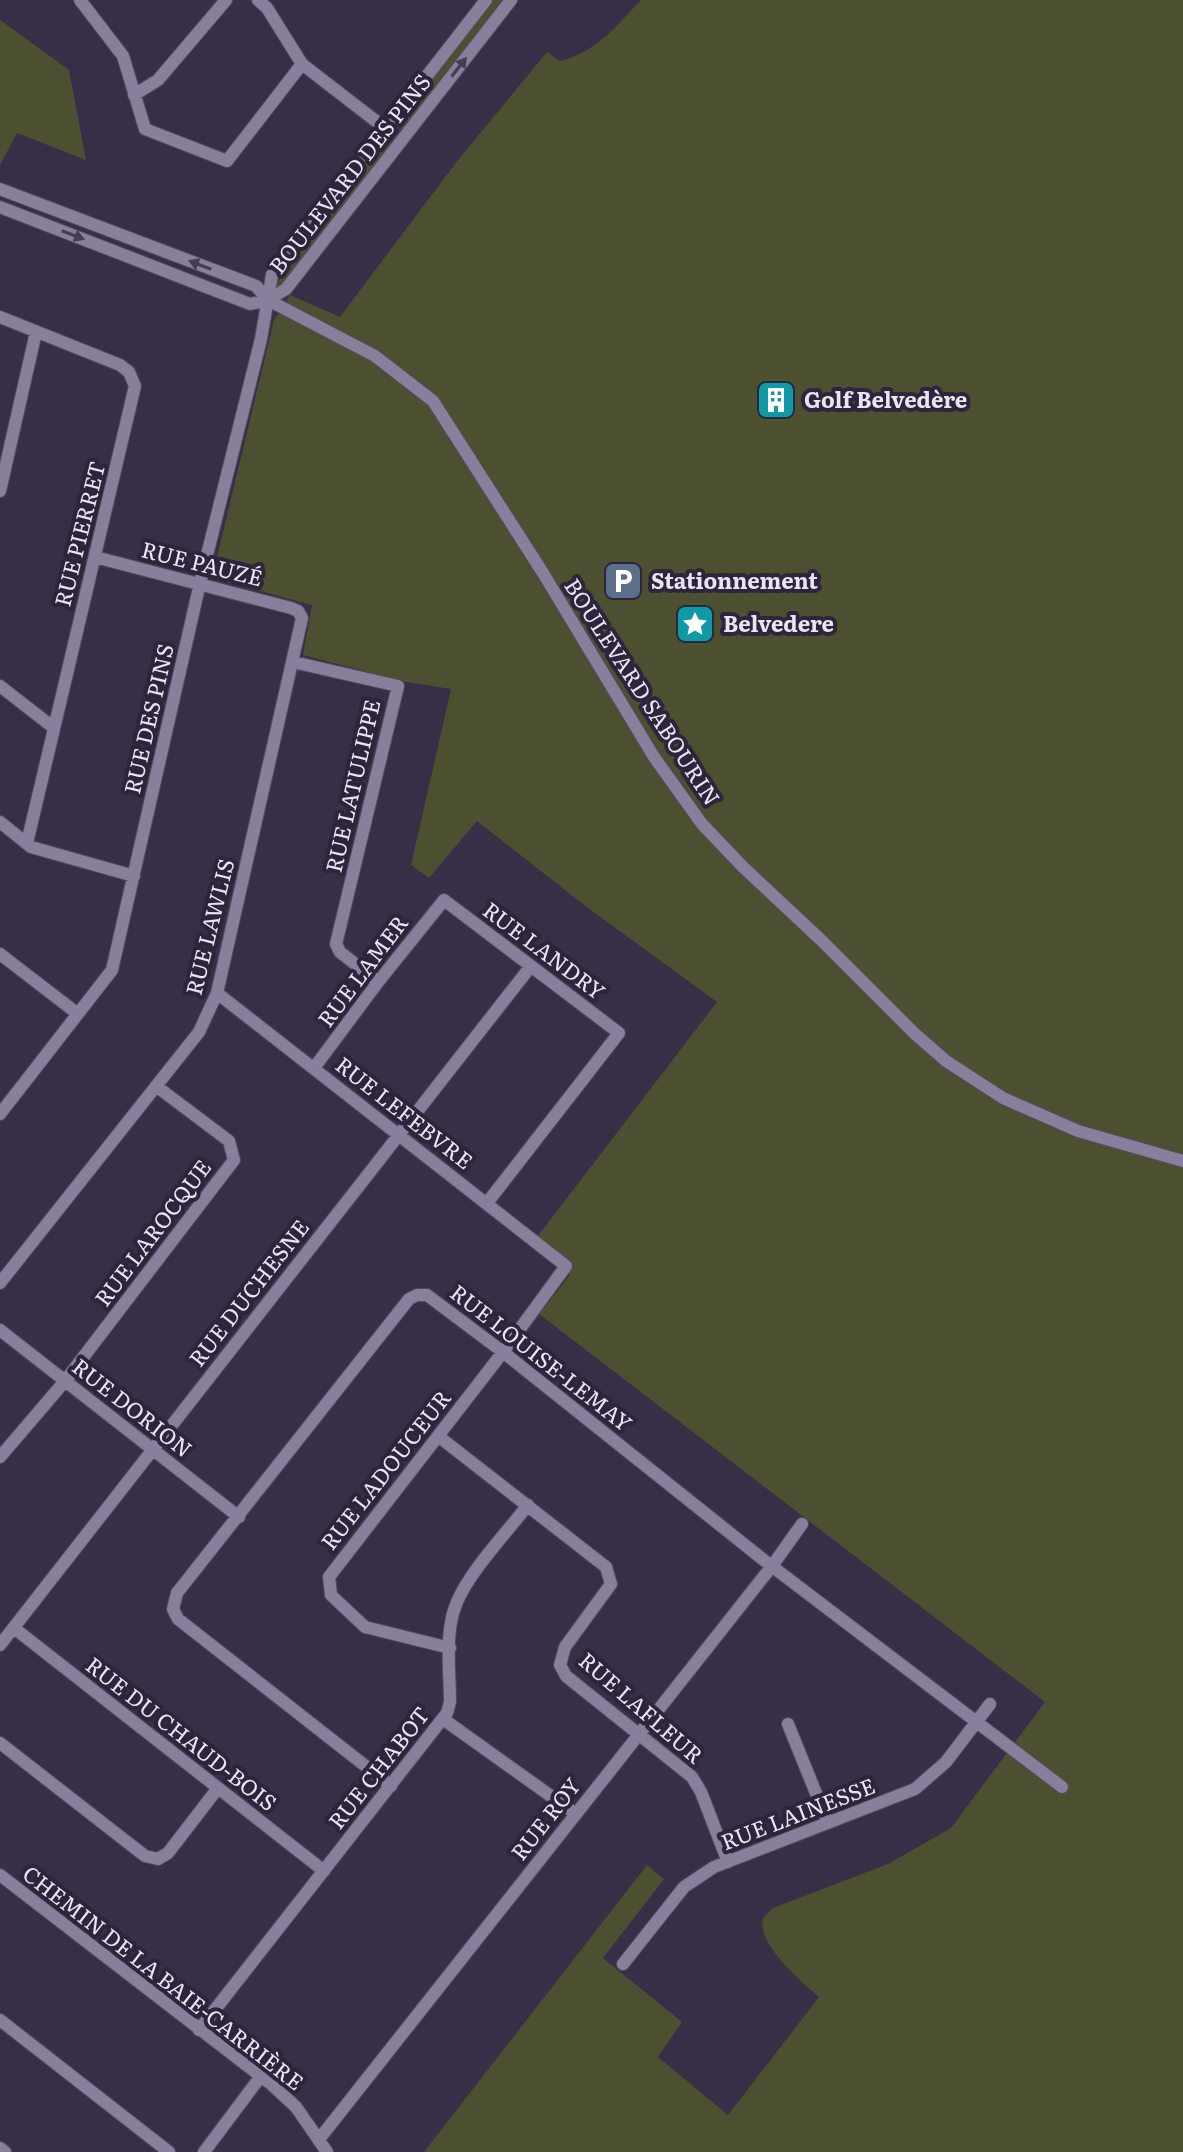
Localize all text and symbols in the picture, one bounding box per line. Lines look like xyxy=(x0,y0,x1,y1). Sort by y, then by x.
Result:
one-way arrow xyxy=(450,57,466,77)
street label: BOULEVARD DES PINS xyxy=(260,66,438,280)
one-way arrow xyxy=(61,229,85,242)
one-way arrow xyxy=(188,258,212,271)
building icon: Golf Belvedère xyxy=(755,379,797,421)
place label: Golf Belvedère xyxy=(804,382,967,415)
street label: RUE PIERRET xyxy=(45,458,113,610)
street label: RUE PAUZÉ xyxy=(138,532,266,594)
parking icon: Stationnement xyxy=(602,560,644,602)
place label: Stationnement xyxy=(651,563,818,596)
street label: BOULEVARD SABOURIN xyxy=(557,571,729,811)
place icon: Belvedere xyxy=(674,603,716,645)
place label: Belvedere xyxy=(723,606,834,639)
street label: RUE DES PINS xyxy=(114,640,181,797)
street label: RUE LATULIPPE xyxy=(316,696,387,875)
street label: RUE LAWLIS xyxy=(176,855,241,998)
street label: RUE LANDRY xyxy=(477,893,613,1007)
street label: RUE LAMER xyxy=(309,907,415,1033)
street label: RUE LEFEBVRE xyxy=(329,1048,481,1176)
street label: RUE LAROCQUE xyxy=(85,1152,218,1313)
street label: RUE DUCHESNE xyxy=(180,1211,316,1373)
street label: RUE LOUISE-LEMAY xyxy=(444,1275,640,1439)
street label: RUE DORION xyxy=(66,1349,200,1464)
street label: RUE LADOUCEUR xyxy=(312,1382,458,1556)
street label: RUE LAFLEUR xyxy=(572,1643,712,1771)
street label: RUE DU CHAUD-BOIS xyxy=(79,1648,284,1818)
street label: RUE CHABOT xyxy=(319,1699,436,1835)
street label: RUE LAINESSE xyxy=(716,1768,879,1857)
street label: RUE ROY xyxy=(502,1769,588,1867)
street label: CHEMIN DE LA BAIE-CARRIÈRE xyxy=(16,1856,311,2097)

